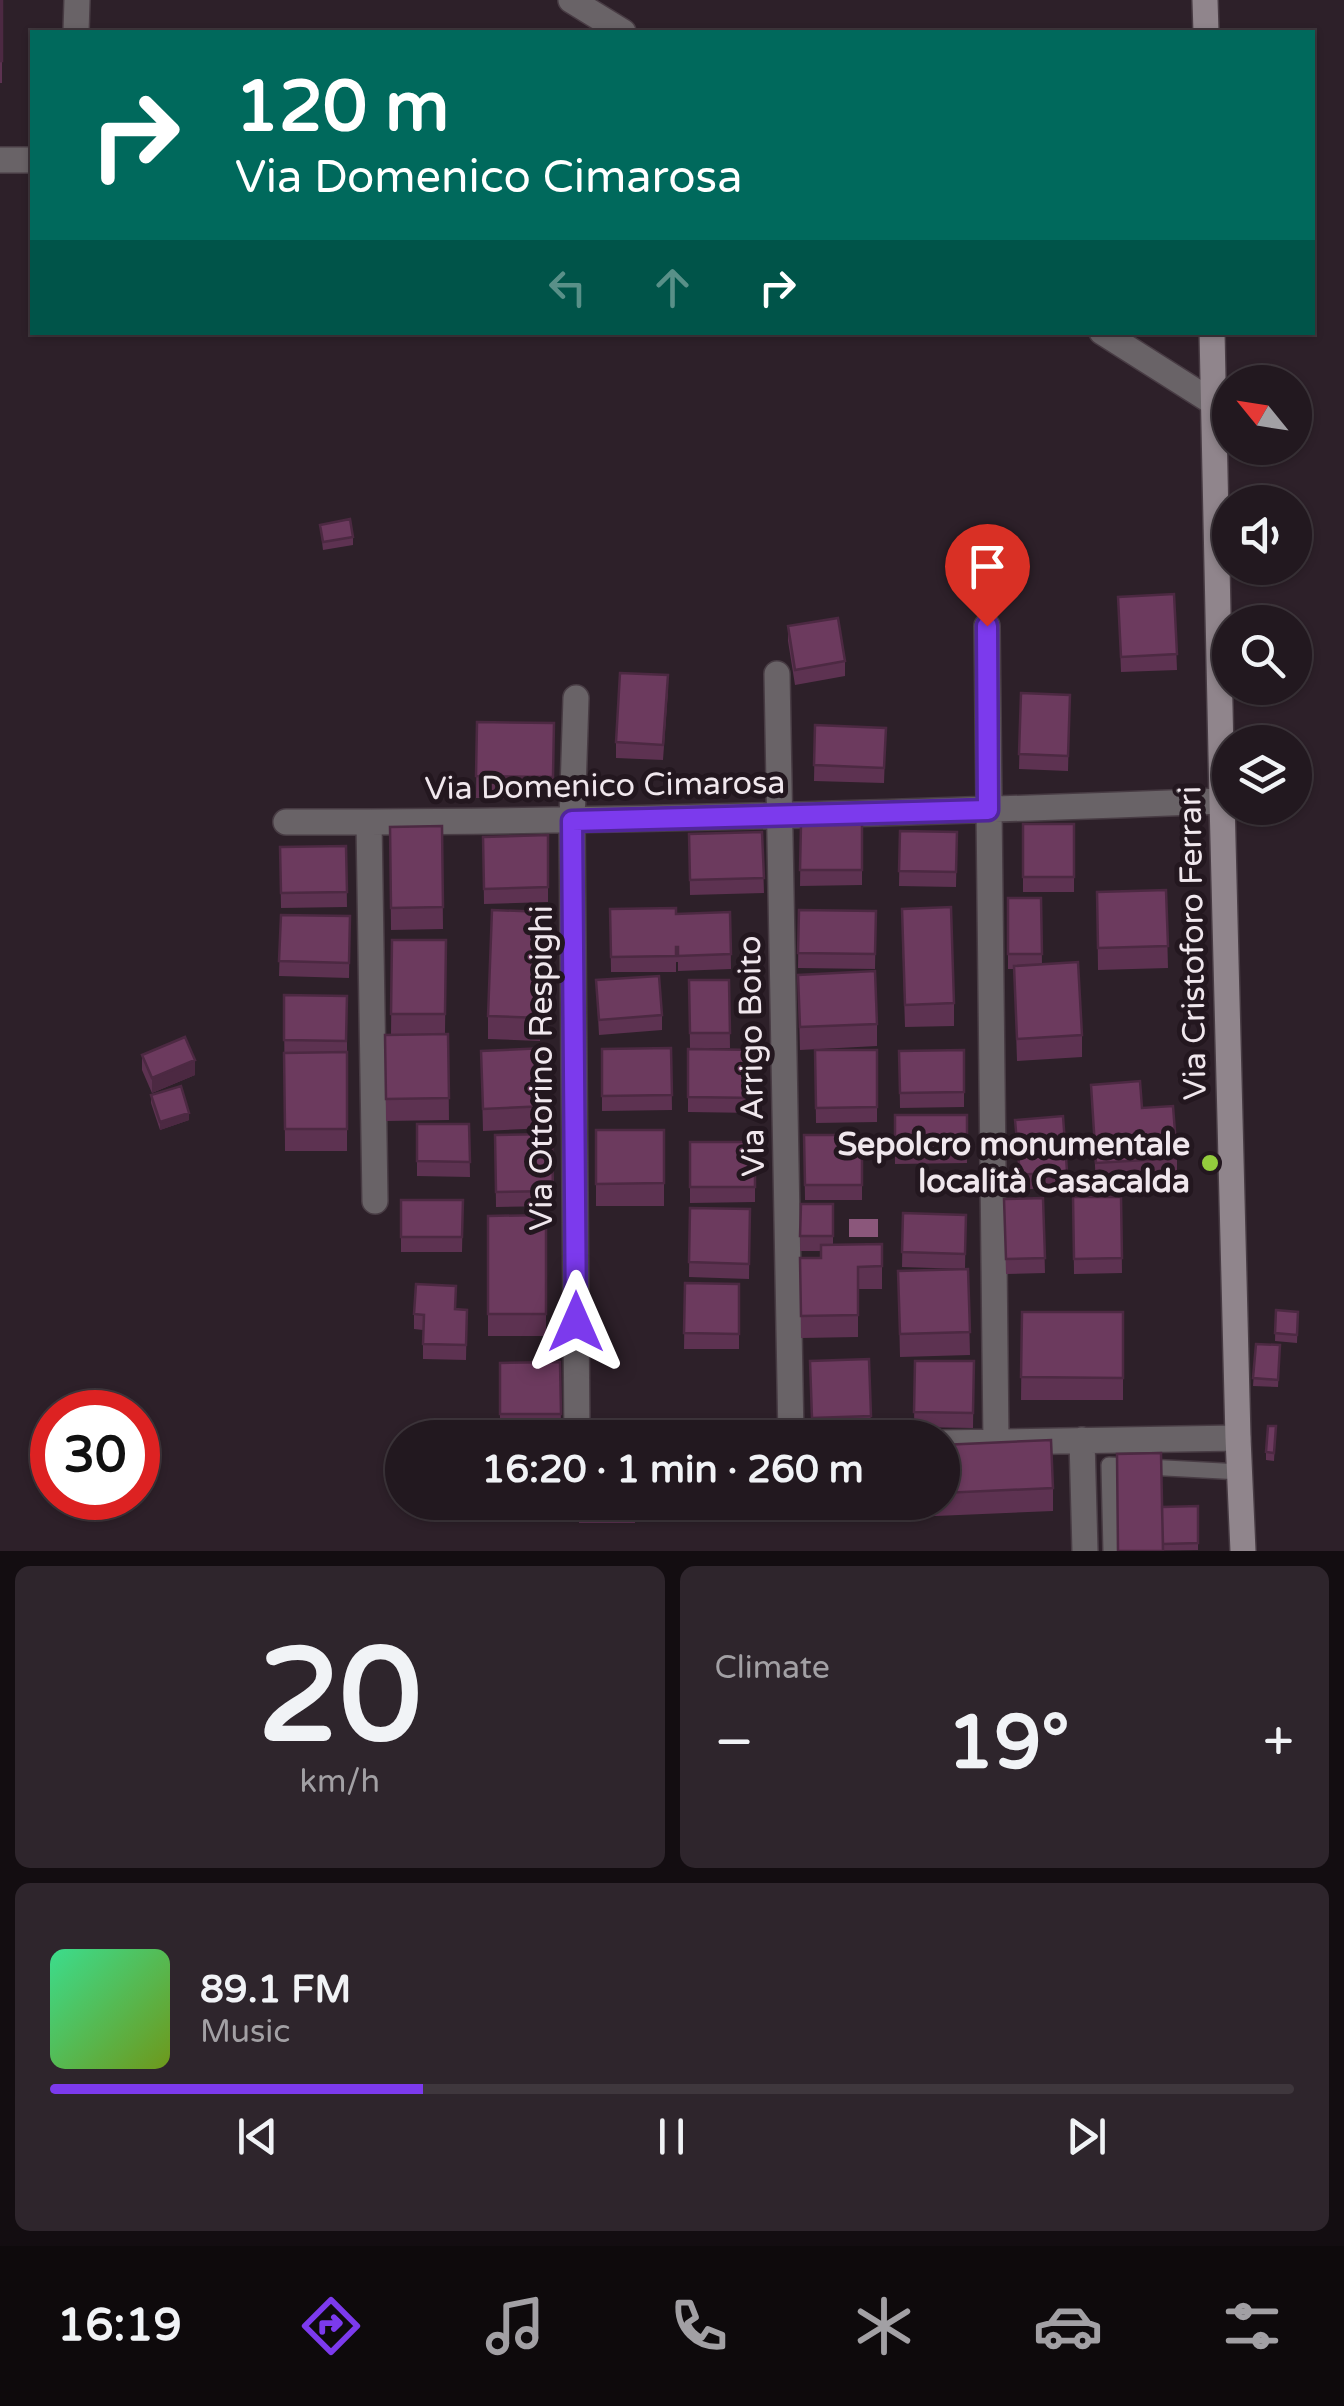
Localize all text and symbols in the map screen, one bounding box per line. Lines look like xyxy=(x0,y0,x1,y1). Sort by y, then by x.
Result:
text: 120 m xyxy=(235,66,449,150)
icon: right xyxy=(70,70,200,200)
text: Via Domenico Cimarosa xyxy=(235,151,742,205)
icon: left xyxy=(540,260,595,315)
icon: ahead xyxy=(645,260,700,315)
icon: right xyxy=(750,260,805,315)
north arrow xyxy=(1212,365,1312,465)
map controls xyxy=(1212,365,1312,825)
button: sound xyxy=(1212,485,1312,585)
pin xyxy=(945,524,1030,627)
icon: arrive xyxy=(960,539,1015,594)
button: search xyxy=(1212,605,1312,705)
button: layers xyxy=(1212,725,1312,825)
street label: Via Domenico Cimarosa xyxy=(424,764,786,808)
street label: Via Cristoforo Ferrari xyxy=(1171,786,1215,1100)
street label: Via Ottorino Respighi xyxy=(523,905,561,1231)
street label: Via Arrigo Boito xyxy=(731,935,773,1177)
place label: Sepolcro monumentale località Casacalda xyxy=(837,1126,1190,1201)
marker: Sepolcro monumentale località Casacalda xyxy=(1199,1152,1221,1174)
position arrow xyxy=(524,1270,628,1374)
speed limit sign: 30 xyxy=(30,1390,160,1520)
text: 16:20 · 1 min · 260 m xyxy=(481,1447,864,1493)
text: 20 xyxy=(258,1620,421,1776)
text: Climate xyxy=(715,1649,830,1687)
text: 19° xyxy=(947,1698,1070,1788)
text: − xyxy=(715,1710,754,1776)
text: + xyxy=(1263,1710,1294,1776)
text: km/h xyxy=(300,1763,380,1801)
text: 89.1 FM xyxy=(200,1967,351,2013)
text: Music xyxy=(200,2013,290,2051)
icon: previous xyxy=(230,2109,285,2164)
icon: pause xyxy=(644,2109,699,2164)
icon: next xyxy=(1059,2109,1114,2164)
icon: directions xyxy=(296,2291,366,2361)
icon: music xyxy=(480,2291,550,2361)
icon: phone xyxy=(664,2291,734,2361)
icon: climate xyxy=(849,2291,919,2361)
icon: car xyxy=(1033,2291,1103,2361)
icon: filters xyxy=(1217,2291,1287,2361)
text: 16:19 xyxy=(57,2299,182,2353)

